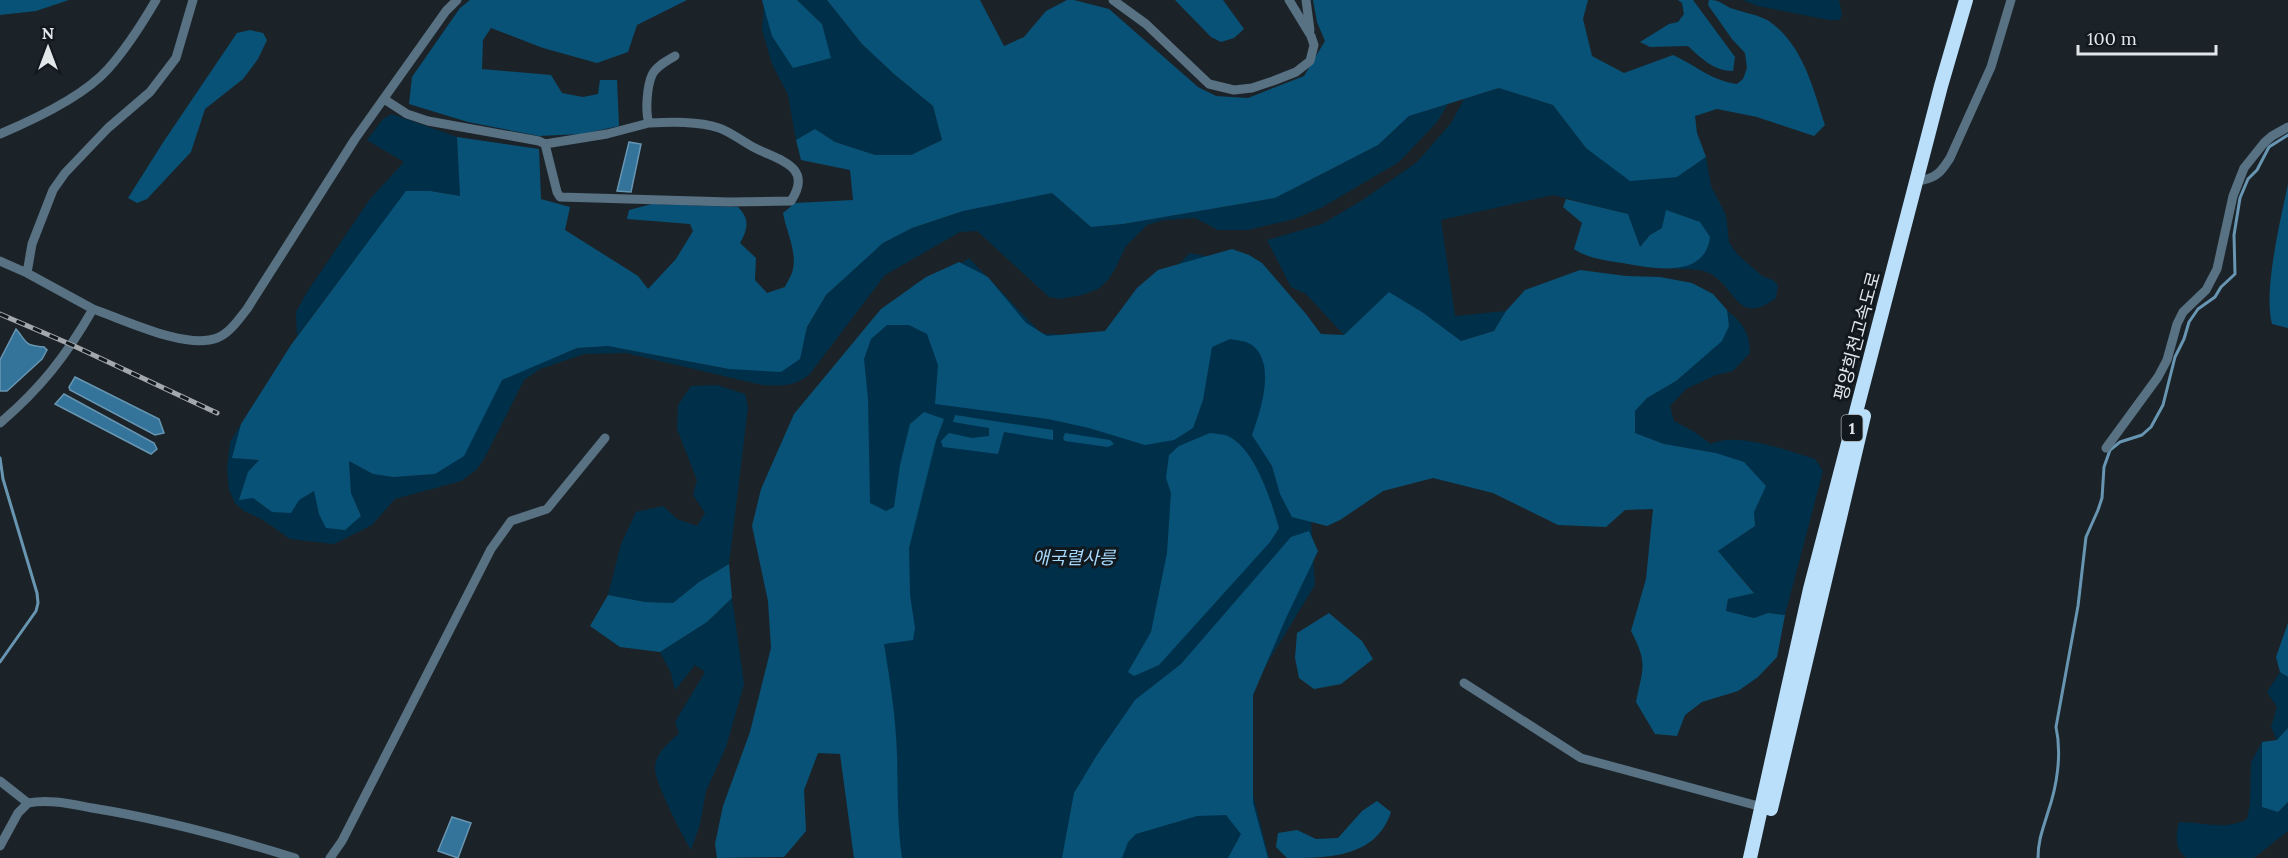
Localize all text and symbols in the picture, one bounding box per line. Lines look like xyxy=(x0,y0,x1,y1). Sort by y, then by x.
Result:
north arrow xyxy=(18,18,78,78)
scale bar xyxy=(2078,18,2216,56)
text: N xyxy=(42,23,54,43)
text: 100 m xyxy=(2087,27,2137,50)
street label: 평양희천고속도로 xyxy=(1829,269,1885,403)
road number: 1 xyxy=(1842,415,1862,441)
park label: 애국렬사릉 xyxy=(1033,546,1117,569)

